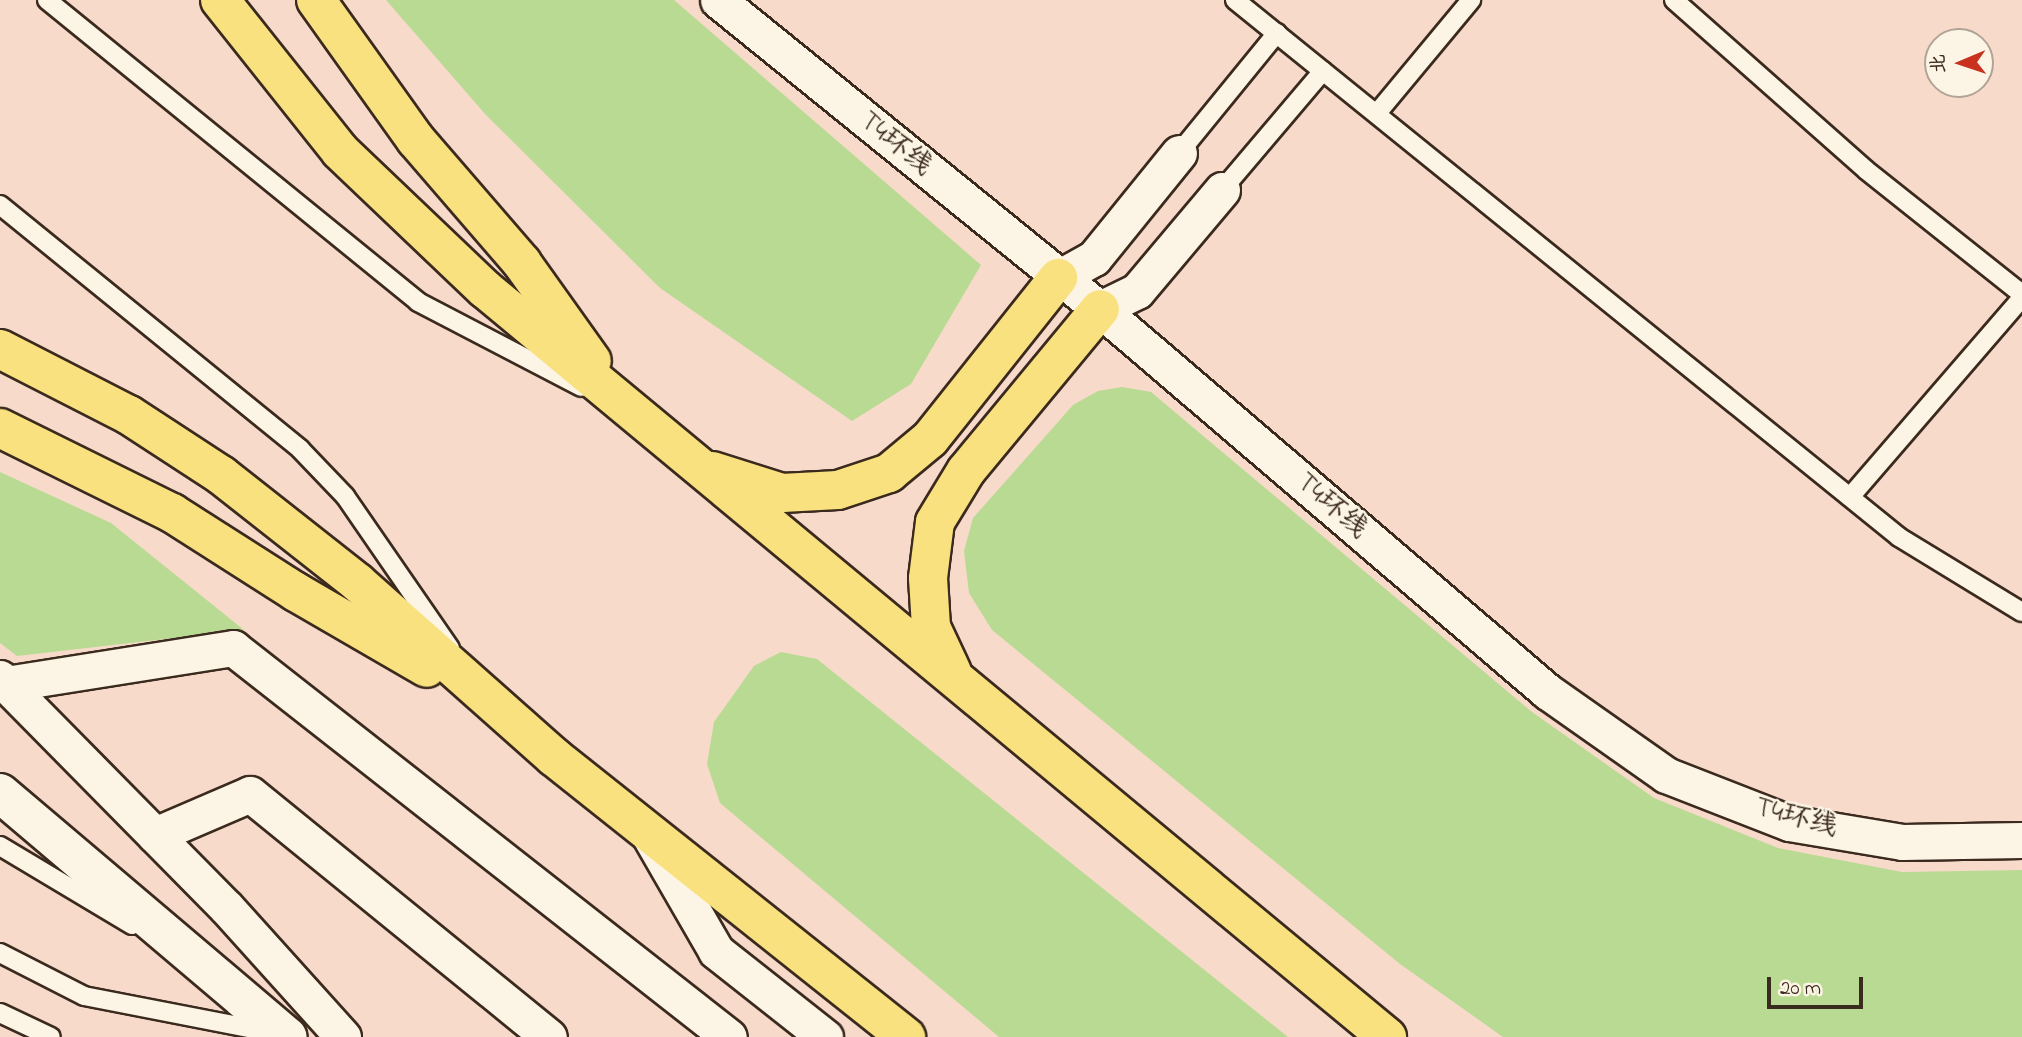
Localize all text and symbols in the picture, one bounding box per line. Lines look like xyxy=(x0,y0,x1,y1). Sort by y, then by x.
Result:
north arrow xyxy=(1924,28,1994,98)
text: 北 xyxy=(1926,54,1953,74)
street label: T4环线 xyxy=(852,106,938,184)
street label: T4环线 xyxy=(1288,467,1374,547)
street label: T4环线 xyxy=(1751,792,1841,846)
scale bar xyxy=(1770,964,1866,1008)
text: 20 m xyxy=(1780,974,1821,1004)

